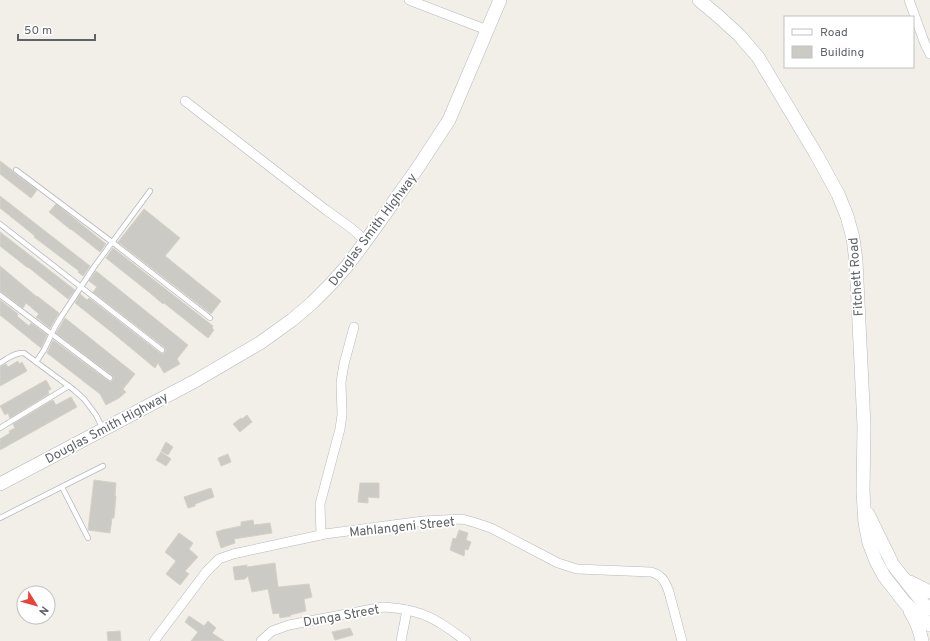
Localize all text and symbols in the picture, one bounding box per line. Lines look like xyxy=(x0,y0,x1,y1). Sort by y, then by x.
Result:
scale bar xyxy=(18,16,95,42)
legend xyxy=(784,16,914,68)
text: 50 m xyxy=(24,23,52,39)
text: Road xyxy=(820,25,848,41)
text: Building xyxy=(820,45,864,61)
street label: Douglas Smith Highway xyxy=(326,171,421,290)
street label: Fitchett Road xyxy=(846,237,868,317)
street label: Douglas Smith Highway xyxy=(43,390,171,468)
street label: Mahlangeni Street xyxy=(349,514,456,541)
north arrow xyxy=(16,585,56,625)
street label: Dunga Street xyxy=(302,602,381,632)
text: N xyxy=(35,603,51,618)

